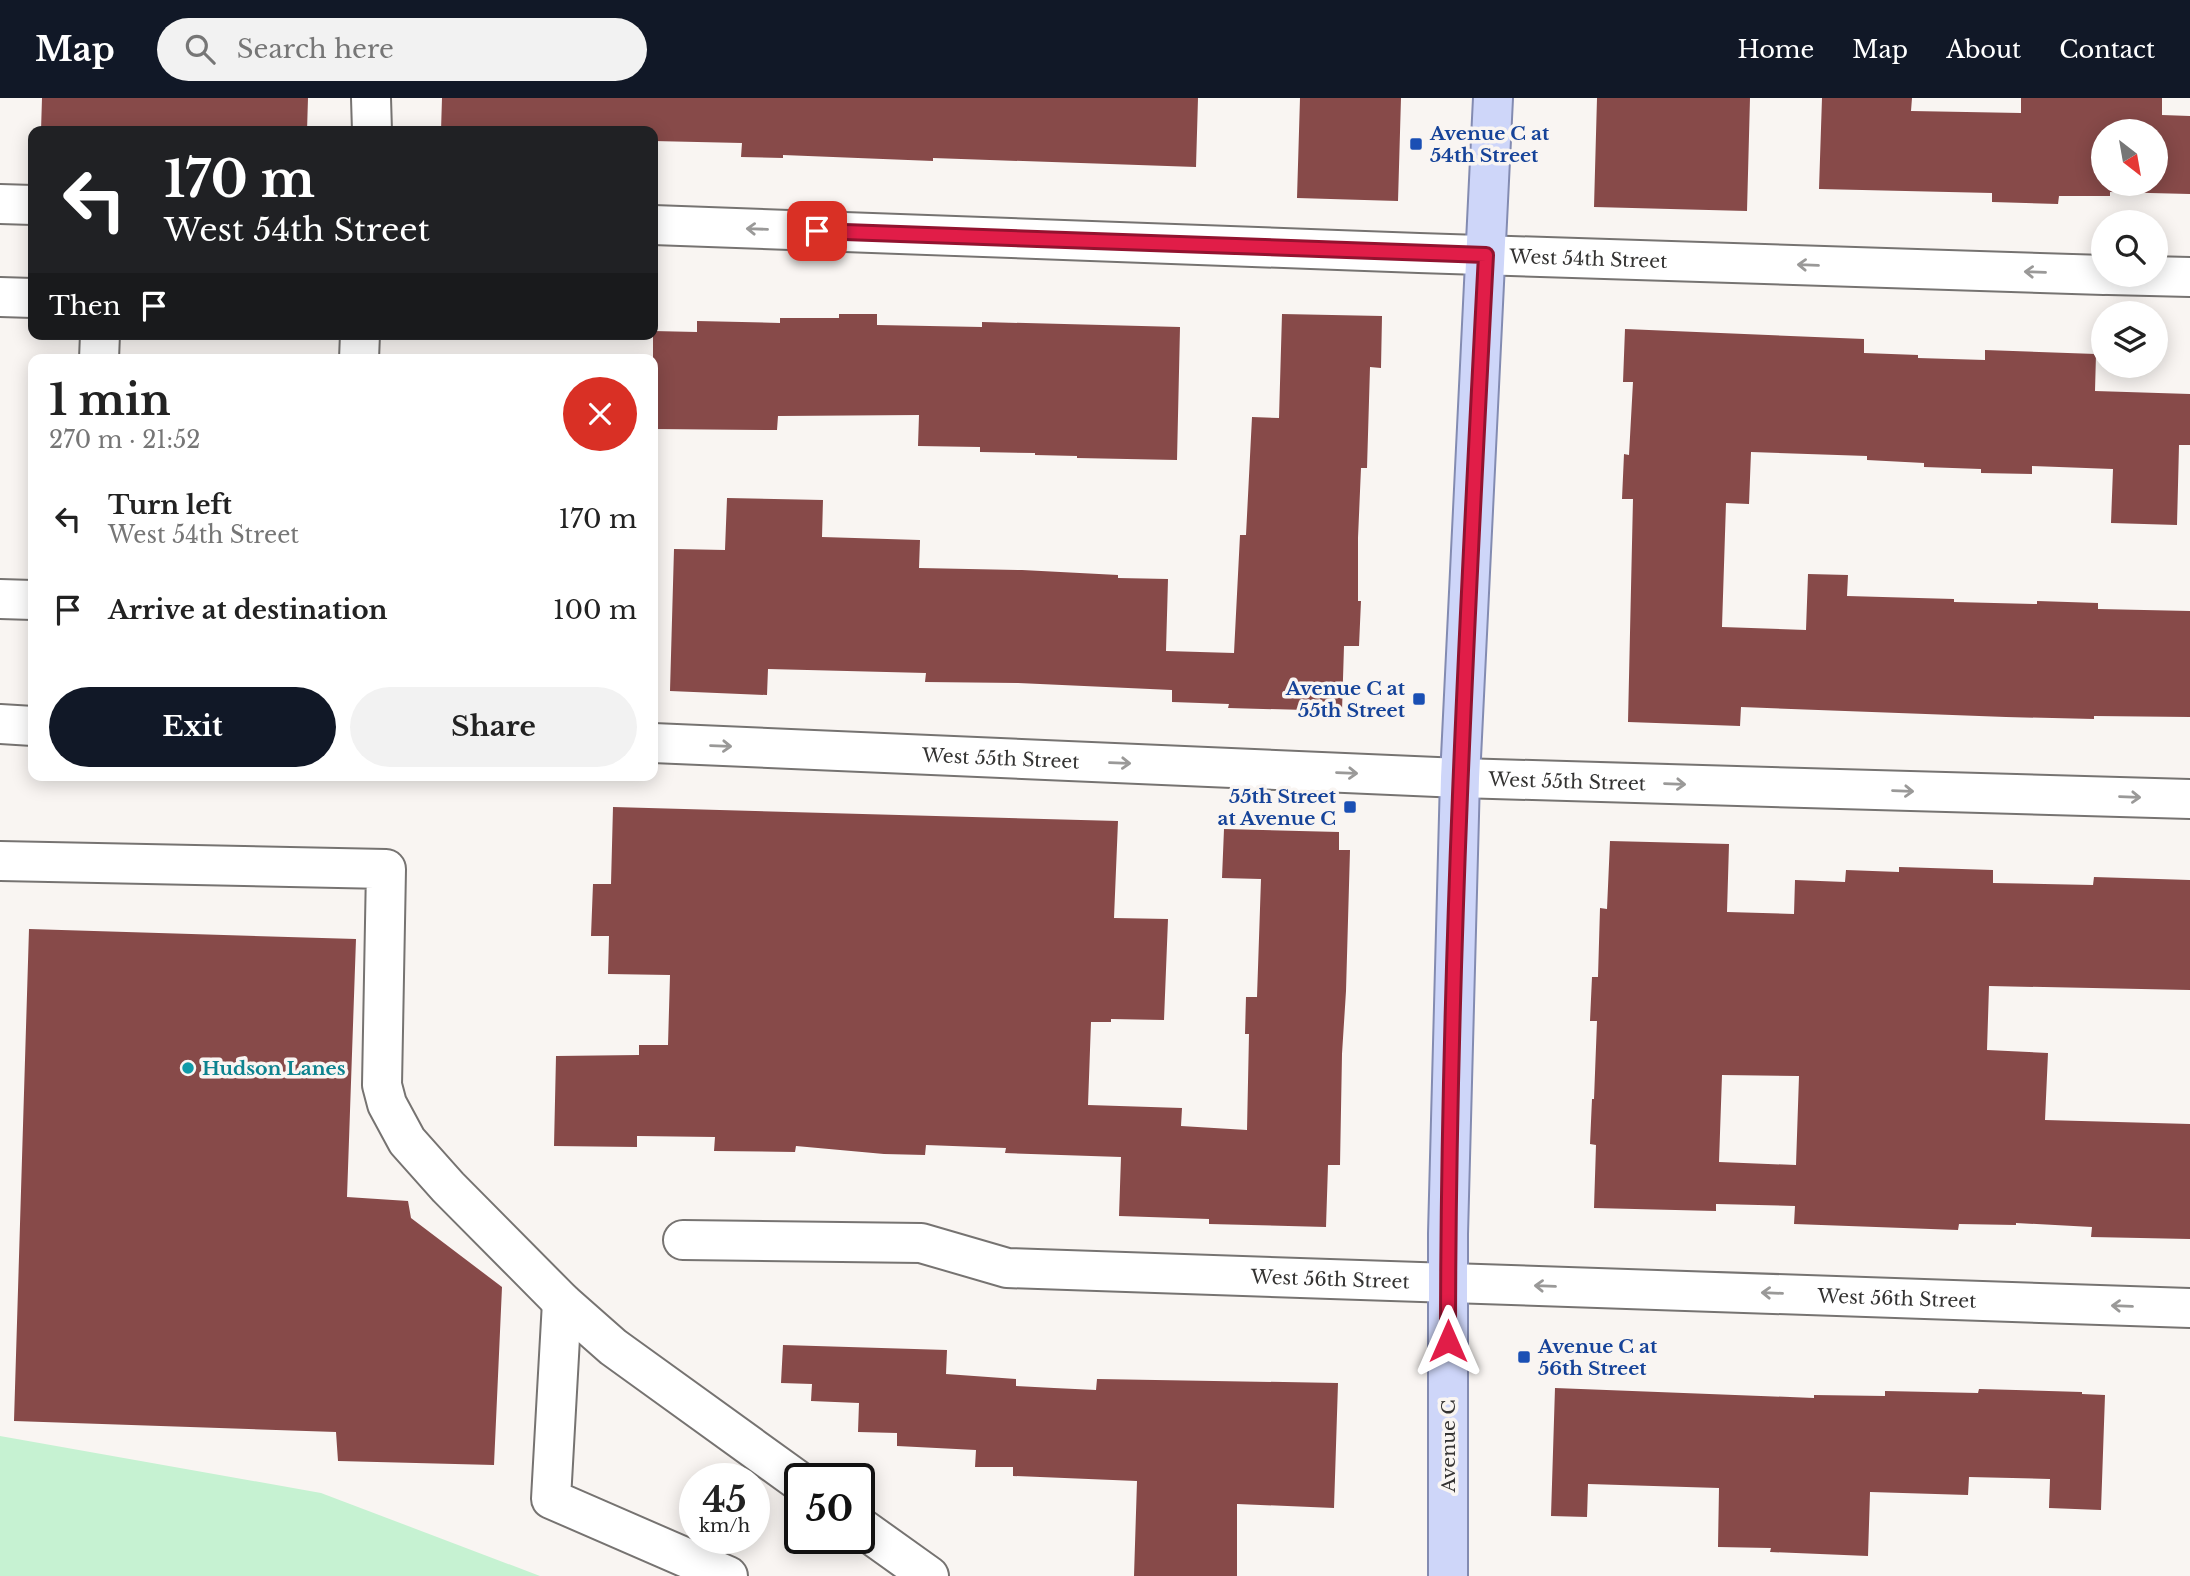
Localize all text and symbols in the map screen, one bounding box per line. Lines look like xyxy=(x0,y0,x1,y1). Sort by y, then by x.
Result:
search box xyxy=(157,18,647,81)
text: Map xyxy=(35,29,115,70)
icon: search xyxy=(181,30,219,68)
text: Search here xyxy=(237,33,394,65)
text: Home xyxy=(1738,35,1814,64)
text: Map xyxy=(1852,35,1908,64)
text: About xyxy=(1946,35,2021,64)
text: Contact xyxy=(2059,35,2155,64)
north arrow xyxy=(2091,119,2168,196)
map controls xyxy=(2091,119,2168,378)
place label: Avenue C at 54th Street xyxy=(1429,122,1550,167)
marker: Avenue C at 54th Street xyxy=(1408,136,1424,152)
text: 170 m xyxy=(164,149,315,210)
icon: left xyxy=(49,154,140,245)
pin xyxy=(787,201,847,261)
text: West 54th Street xyxy=(164,210,430,250)
button: search xyxy=(2091,210,2168,287)
icon: arrive xyxy=(798,212,836,250)
one-way arrow xyxy=(746,222,769,235)
street label: West 54th Street xyxy=(1508,244,1668,272)
one-way arrow xyxy=(1797,259,1820,272)
one-way arrow xyxy=(2024,266,2047,279)
icon: arrive xyxy=(135,287,173,325)
text: Then xyxy=(49,290,121,322)
button: layers xyxy=(2091,301,2168,378)
text: 1 min xyxy=(49,374,171,426)
button: close xyxy=(563,377,637,451)
text: 270 m · 21:52 xyxy=(49,426,200,454)
text: Turn left xyxy=(108,489,232,521)
icon: left xyxy=(49,500,87,538)
text: 170 m xyxy=(558,503,637,535)
text: West 54th Street xyxy=(108,521,299,549)
icon: arrive xyxy=(49,591,87,629)
text: Arrive at destination xyxy=(108,594,388,626)
text: 100 m xyxy=(553,594,637,626)
place label: Avenue C at 55th Street xyxy=(1285,677,1406,722)
button: Exit xyxy=(49,687,336,767)
button: Share xyxy=(350,687,637,767)
marker: Avenue C at 55th Street xyxy=(1411,691,1427,707)
one-way arrow xyxy=(709,740,732,753)
street label: West 55th Street xyxy=(920,743,1081,773)
one-way arrow xyxy=(1108,757,1131,770)
one-way arrow xyxy=(1335,767,1358,780)
street label: West 55th Street xyxy=(1487,767,1647,795)
one-way arrow xyxy=(1663,777,1686,791)
one-way arrow xyxy=(1891,784,1914,797)
place label: 55th Street at Avenue C xyxy=(1218,785,1337,830)
one-way arrow xyxy=(2118,791,2141,804)
marker: 55th Street at Avenue C xyxy=(1342,799,1358,815)
place label: Hudson Lanes xyxy=(202,1057,346,1080)
marker: Hudson Lanes xyxy=(180,1060,196,1076)
street label: West 56th Street xyxy=(1249,1265,1411,1293)
one-way arrow xyxy=(1533,1279,1556,1292)
street label: West 56th Street xyxy=(1816,1284,1978,1312)
one-way arrow xyxy=(1761,1287,1784,1300)
one-way arrow xyxy=(2111,1299,2134,1312)
position arrow xyxy=(1411,1304,1485,1378)
place label: Avenue C at 56th Street xyxy=(1537,1335,1658,1380)
marker: Avenue C at 56th Street xyxy=(1516,1349,1532,1365)
street label: Avenue C xyxy=(1437,1399,1460,1494)
speed limit sign: 50 xyxy=(784,1463,875,1554)
text: 45 xyxy=(702,1478,747,1521)
text: km/h xyxy=(699,1515,750,1537)

